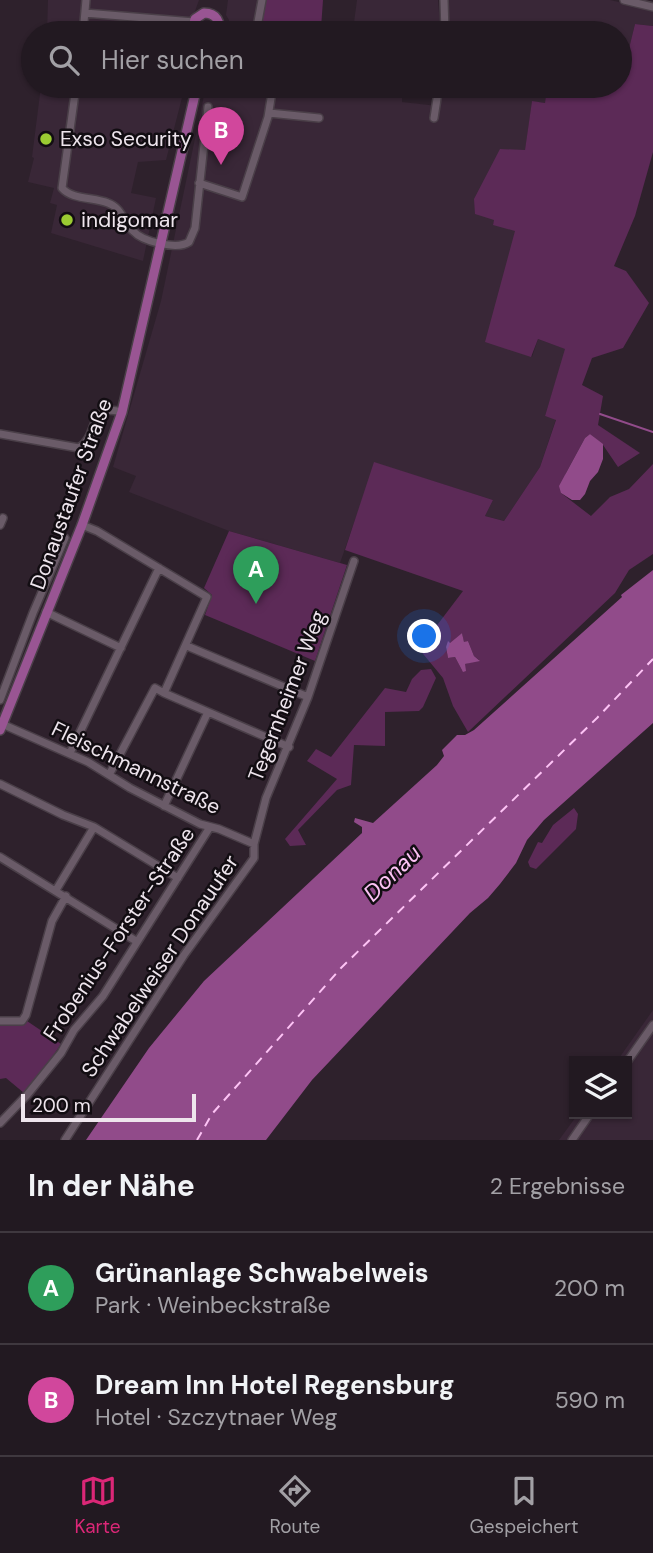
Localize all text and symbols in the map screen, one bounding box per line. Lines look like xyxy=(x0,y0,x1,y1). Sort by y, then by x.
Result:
search box xyxy=(21,21,632,98)
icon: search xyxy=(45,41,83,79)
text: Hier suchen xyxy=(101,43,244,77)
pin: B xyxy=(198,107,244,165)
place label: Exso Security xyxy=(60,125,192,153)
marker: Exso Security xyxy=(38,131,54,147)
place label: indigomar xyxy=(81,206,178,234)
marker: indigomar xyxy=(59,212,75,228)
street label: Donaustaufer Straße xyxy=(23,395,119,593)
pin: A xyxy=(233,546,279,604)
street label: Tegernheimer Weg xyxy=(242,606,333,785)
your location xyxy=(407,619,441,653)
street label: Fleischmannstraße xyxy=(47,715,225,821)
street label: Frobenius-Forster-Straße xyxy=(37,822,201,1046)
water label: Donau xyxy=(357,838,427,908)
street label: Schwabelweiser Donauufer xyxy=(75,849,245,1083)
map controls xyxy=(569,1056,632,1119)
button: layers xyxy=(569,1056,632,1119)
scale bar xyxy=(21,1091,196,1123)
text: 200 m xyxy=(32,1093,91,1118)
text: In der Nähe xyxy=(28,1166,195,1205)
text: 2 Ergebnisse xyxy=(490,1171,625,1201)
text: Grünanlage Schwabelweis xyxy=(95,1256,429,1290)
text: A xyxy=(43,1273,59,1303)
text: 200 m xyxy=(554,1273,625,1303)
text: Park · Weinbeckstraße xyxy=(95,1290,331,1320)
text: Dream Inn Hotel Regensburg xyxy=(95,1368,454,1402)
text: B xyxy=(44,1385,58,1415)
text: 590 m xyxy=(555,1385,625,1415)
text: Hotel · Szczytnaer Weg xyxy=(95,1402,337,1432)
tab: Karte xyxy=(75,1472,121,1539)
tab: Route xyxy=(270,1472,320,1539)
tab: Gespeichert xyxy=(469,1472,578,1539)

